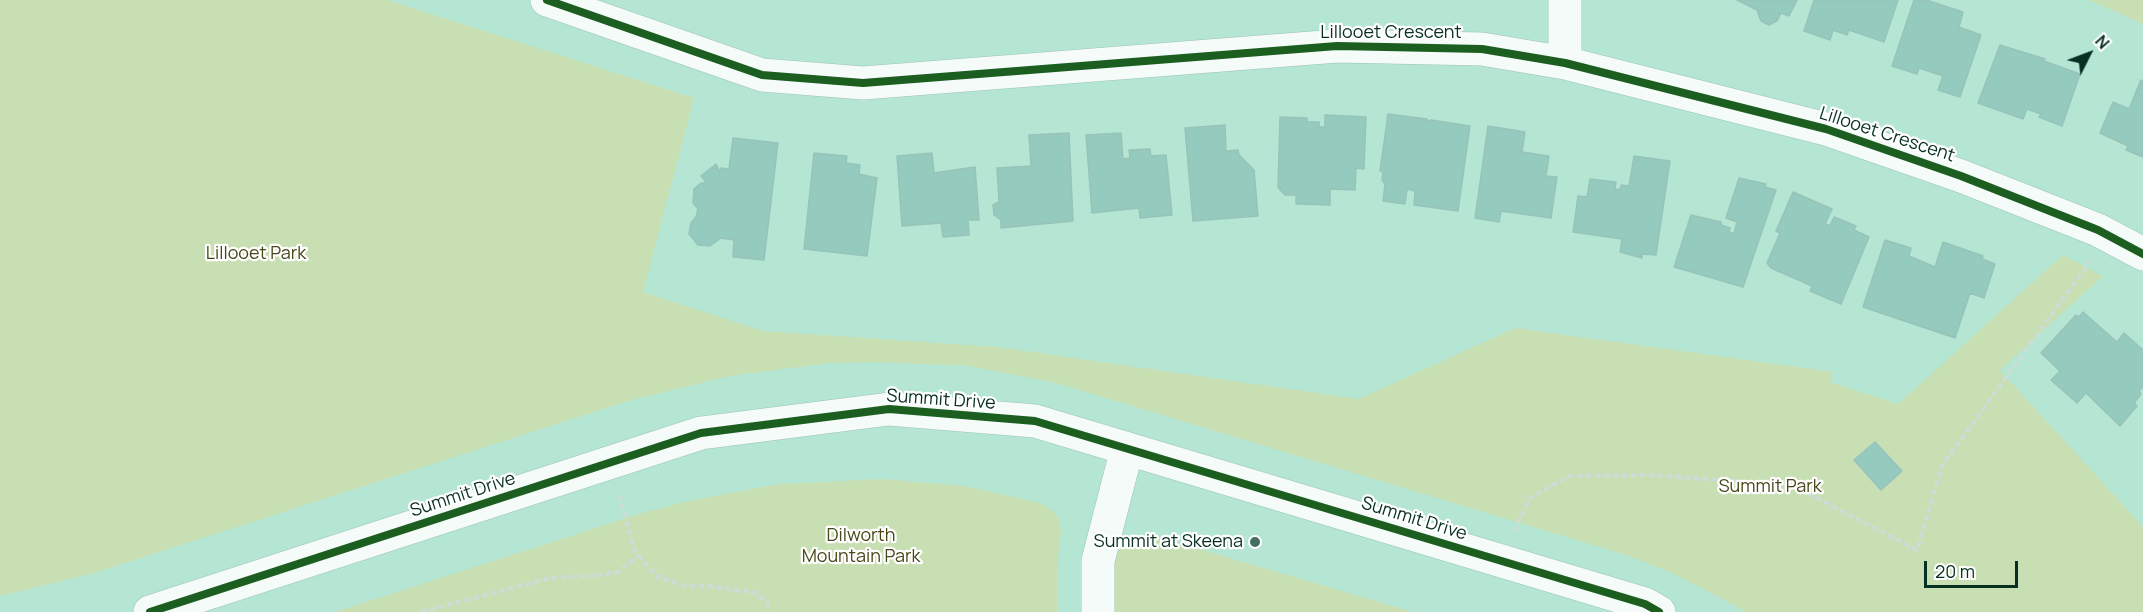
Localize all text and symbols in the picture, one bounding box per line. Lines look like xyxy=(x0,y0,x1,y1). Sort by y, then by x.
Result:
street label: Lillooet Crescent xyxy=(1320,22,1462,44)
north arrow xyxy=(2059,24,2119,84)
text: N xyxy=(2090,30,2114,54)
street label: Lillooet Crescent xyxy=(1816,103,1958,167)
park label: Lillooet Park xyxy=(206,243,306,265)
street label: Summit Drive xyxy=(886,385,996,415)
street label: Summit Drive xyxy=(408,468,518,522)
park label: Summit Park xyxy=(1718,476,1822,498)
street label: Summit Drive xyxy=(1359,493,1469,545)
park label: Dilworth Mountain Park xyxy=(802,525,920,568)
place label: Summit at Skeena xyxy=(1094,531,1243,553)
marker: Summit at Skeena xyxy=(1248,535,1262,549)
scale bar xyxy=(1927,549,2022,587)
text: 20 m xyxy=(1935,559,1975,583)

